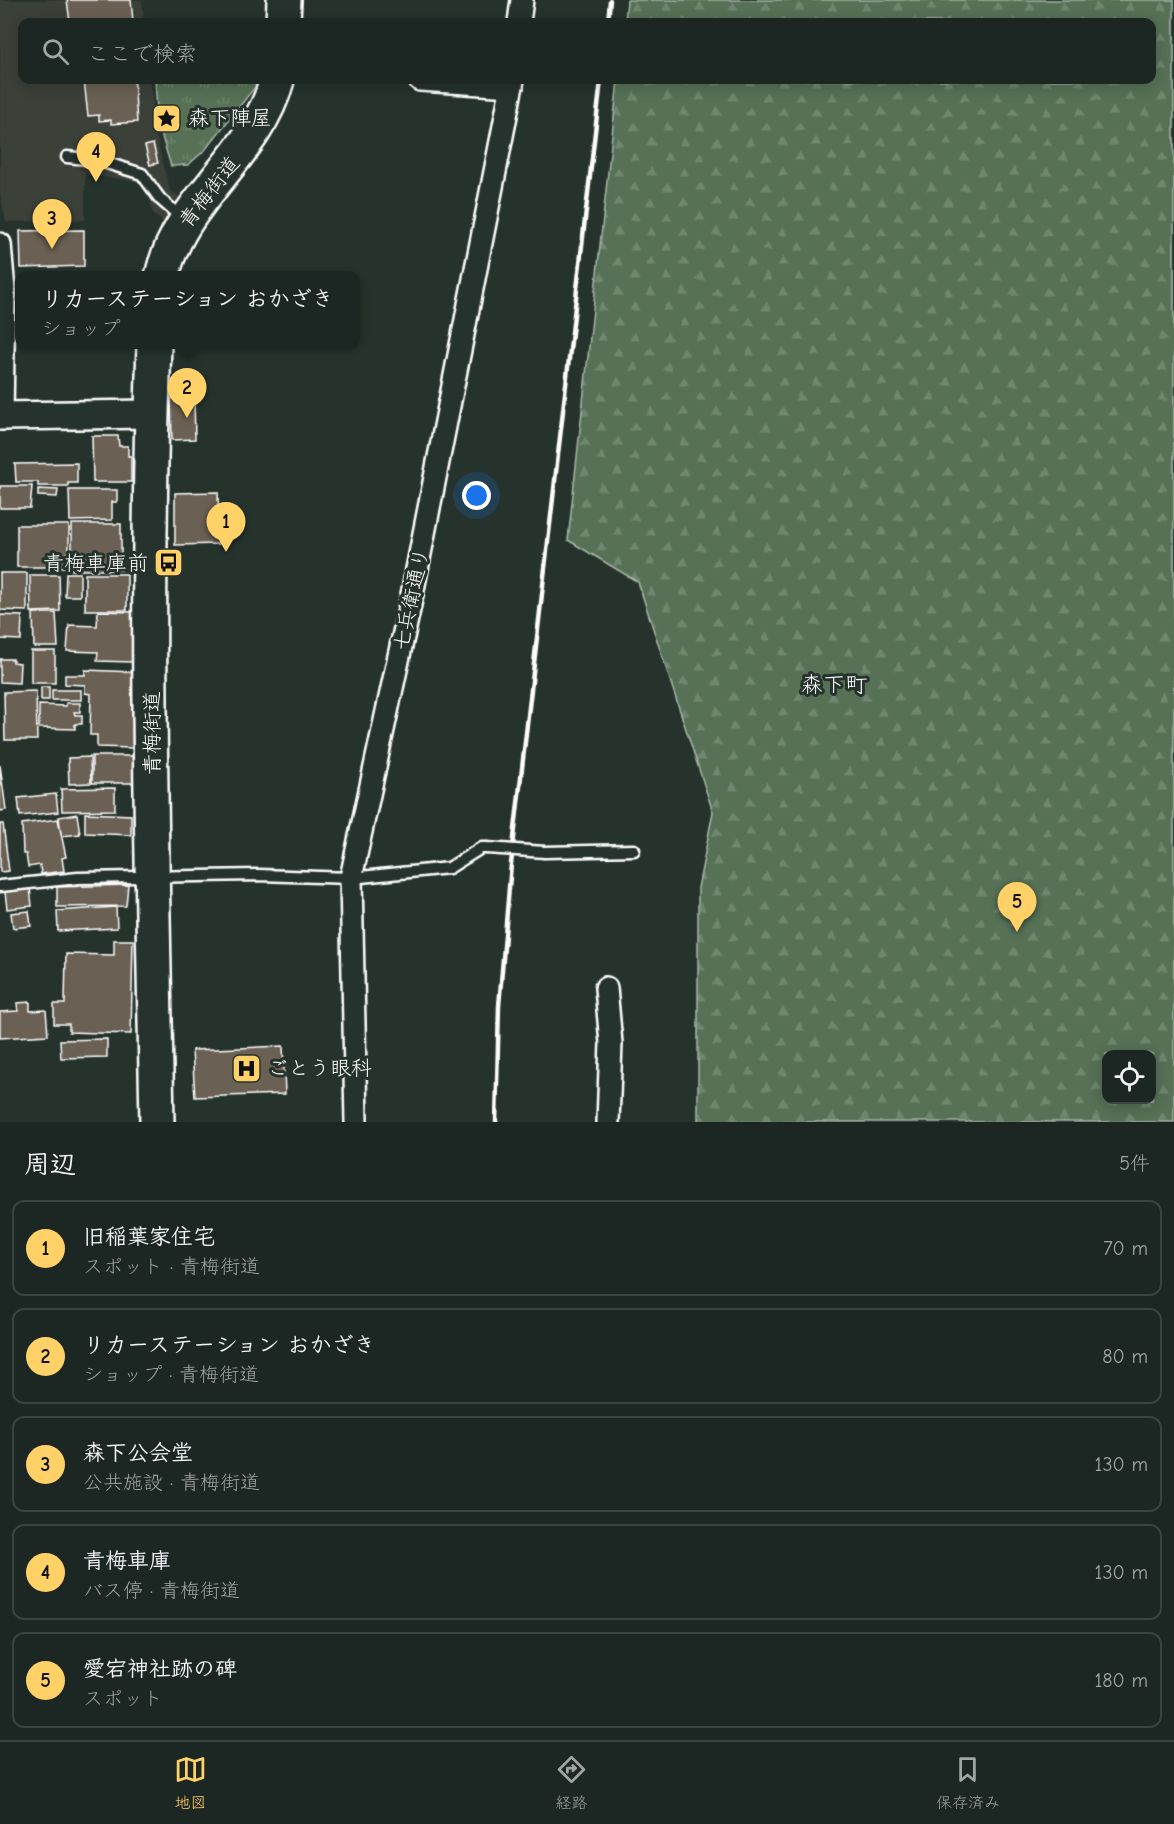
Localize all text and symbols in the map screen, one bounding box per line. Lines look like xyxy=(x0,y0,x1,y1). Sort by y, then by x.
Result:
search box xyxy=(18,18,1156,84)
icon: search xyxy=(39,35,72,68)
text: ここで検索 xyxy=(87,41,197,67)
place icon: 森下陣屋 xyxy=(151,102,183,134)
place label: 森下陣屋 xyxy=(188,106,272,130)
pin: 4 xyxy=(76,132,116,182)
street label: 青梅街道 xyxy=(174,152,244,232)
pin: 3 xyxy=(32,200,72,249)
popup xyxy=(15,271,360,349)
text: リカーステーション おかざき xyxy=(41,286,334,312)
text: ショップ xyxy=(41,317,120,340)
pin: 2 xyxy=(168,368,207,418)
your location xyxy=(462,481,491,510)
pin: 1 xyxy=(206,502,246,552)
street label: 七兵衛通り xyxy=(388,545,434,653)
bus stop icon: 青梅車庫前 xyxy=(153,547,185,579)
place label: 青梅車庫前 xyxy=(43,551,148,575)
district label: 森下町 xyxy=(801,672,867,698)
street label: 青梅街道 xyxy=(140,691,164,775)
pin: 5 xyxy=(998,882,1036,932)
map controls xyxy=(1102,1050,1156,1104)
button: locate xyxy=(1102,1050,1156,1104)
hospital icon: ごとう眼科 xyxy=(230,1052,262,1084)
place label: ごとう眼科 xyxy=(267,1056,372,1080)
text: 周辺 xyxy=(24,1150,76,1180)
text: 5件 xyxy=(1119,1152,1150,1175)
text: 旧稲葉家住宅 xyxy=(83,1224,215,1250)
text: 1 xyxy=(42,1237,49,1260)
text: 70 m xyxy=(1103,1237,1148,1260)
text: スポット · 青梅街道 xyxy=(83,1255,260,1278)
text: リカーステーション おかざき xyxy=(83,1332,376,1358)
text: 2 xyxy=(41,1345,50,1368)
text: 80 m xyxy=(1102,1345,1148,1368)
text: ショップ · 青梅街道 xyxy=(83,1363,259,1386)
text: 森下公会堂 xyxy=(83,1440,193,1466)
text: 3 xyxy=(41,1453,50,1476)
text: 130 m xyxy=(1095,1453,1148,1476)
text: 公共施設 · 青梅街道 xyxy=(83,1471,260,1494)
text: 青梅車庫 xyxy=(83,1548,171,1574)
text: 4 xyxy=(41,1561,50,1584)
text: 130 m xyxy=(1095,1561,1148,1584)
text: バス停 · 青梅街道 xyxy=(83,1579,240,1602)
text: 愛宕神社跡の碑 xyxy=(83,1656,237,1682)
text: 5 xyxy=(40,1669,51,1692)
text: 180 m xyxy=(1094,1669,1148,1692)
text: スポット xyxy=(83,1687,163,1710)
tab: 地図 xyxy=(174,1753,207,1813)
tab: 経路 xyxy=(555,1753,588,1813)
tab: 保存済み xyxy=(936,1753,1000,1813)

